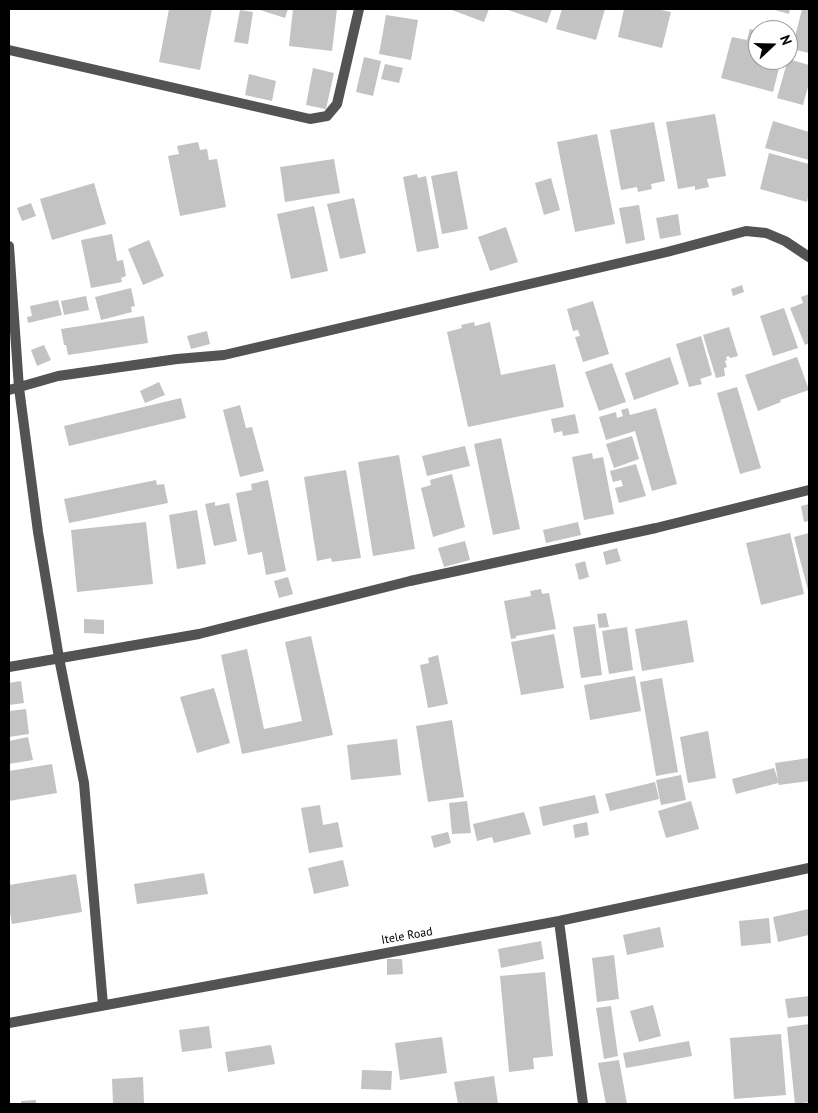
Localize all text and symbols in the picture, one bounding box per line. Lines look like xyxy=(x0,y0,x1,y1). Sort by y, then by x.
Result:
north arrow xyxy=(748,20,798,70)
text: N xyxy=(776,32,796,47)
street label: Itele Road xyxy=(380,924,434,948)

